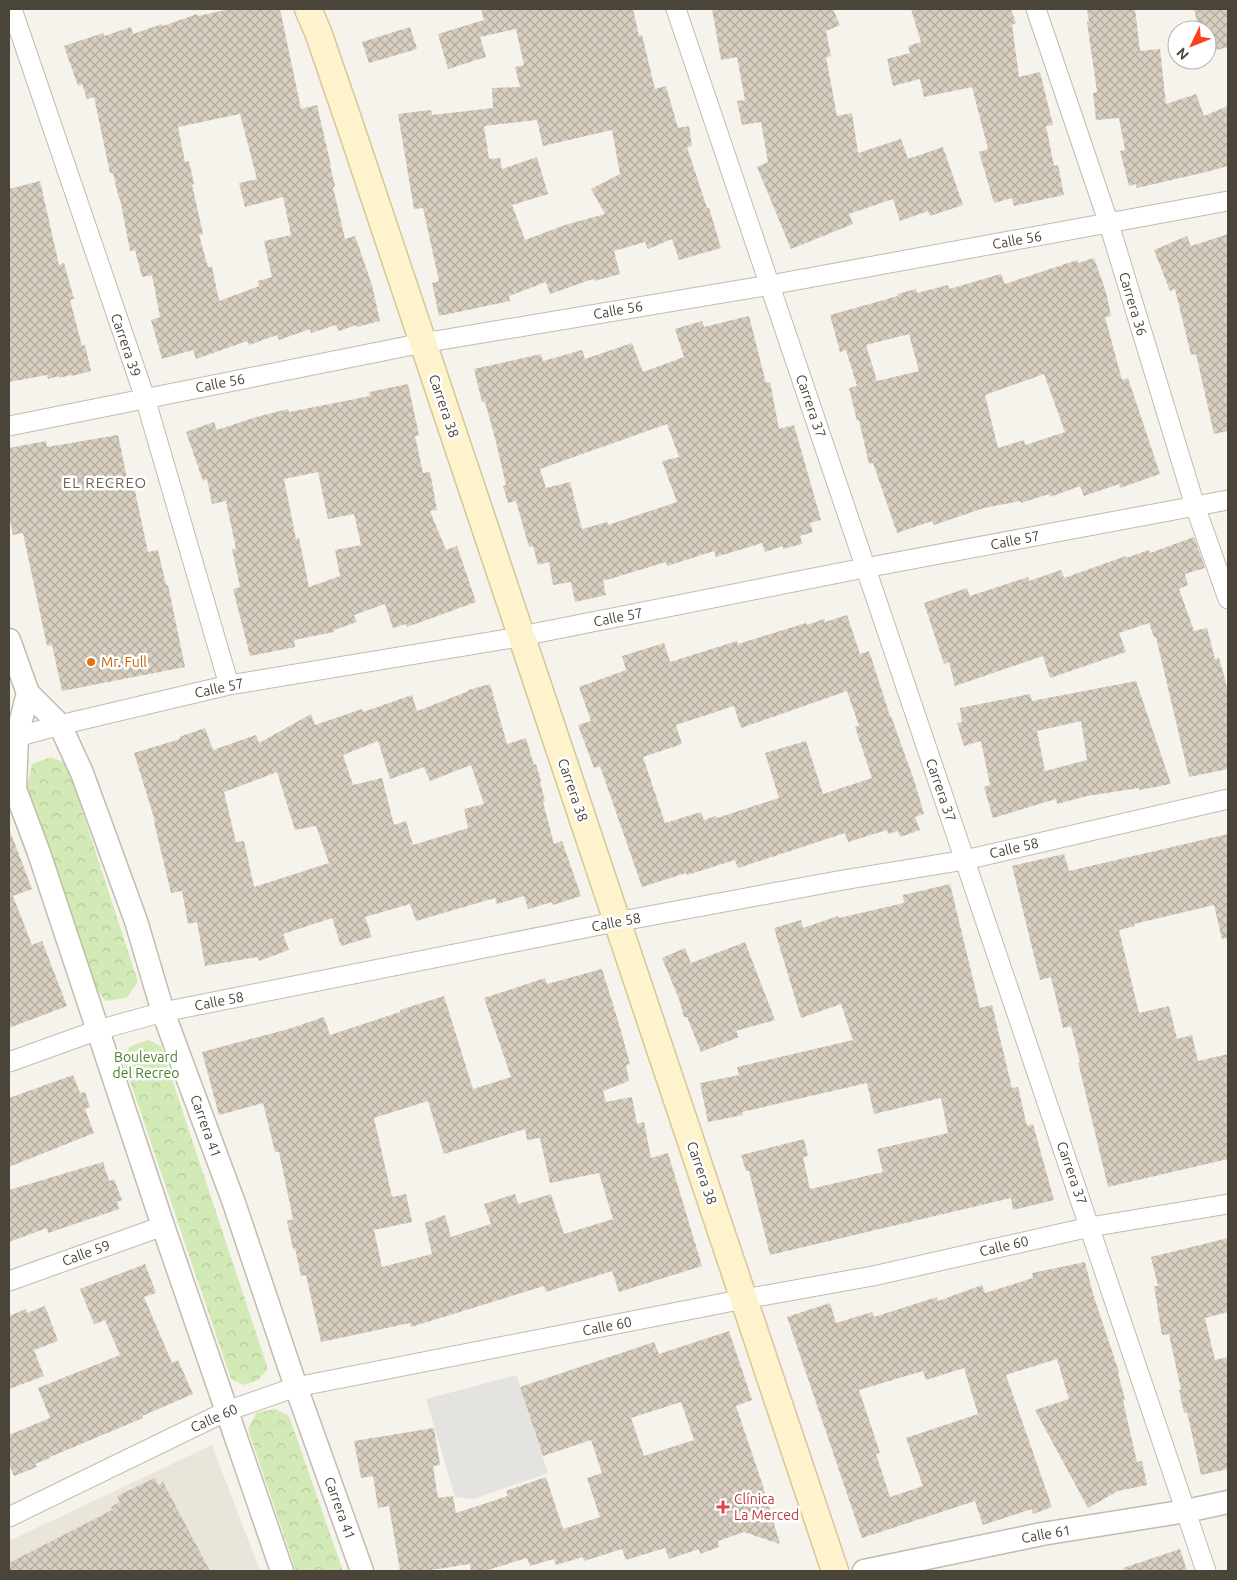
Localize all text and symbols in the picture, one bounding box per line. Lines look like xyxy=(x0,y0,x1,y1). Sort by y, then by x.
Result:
north arrow xyxy=(1167,20,1217,70)
text: N xyxy=(1173,45,1192,63)
street label: Calle 56 xyxy=(991,228,1043,252)
street label: Carrera 36 xyxy=(1116,270,1150,338)
street label: Calle 56 xyxy=(592,298,644,322)
street label: Carrera 39 xyxy=(108,311,144,379)
street label: Calle 56 xyxy=(194,370,246,396)
street label: Carrera 38 xyxy=(426,372,462,440)
street label: Carrera 37 xyxy=(793,372,829,440)
district label: EL RECREO xyxy=(63,474,147,491)
street label: Calle 57 xyxy=(989,527,1041,553)
street label: Calle 57 xyxy=(592,604,644,630)
place label: Mr. Full xyxy=(101,654,147,670)
marker: Mr. Full xyxy=(85,656,97,668)
street label: Calle 57 xyxy=(193,675,245,701)
street label: Carrera 38 xyxy=(555,756,591,824)
street label: Carrera 37 xyxy=(923,756,959,824)
street label: Calle 58 xyxy=(988,835,1040,861)
street label: Calle 58 xyxy=(590,909,642,935)
street label: Calle 58 xyxy=(193,988,245,1014)
park label: Boulevard del Recreo xyxy=(113,1049,179,1081)
street label: Carrera 41 xyxy=(187,1092,225,1160)
street label: Carrera 38 xyxy=(684,1139,720,1207)
street label: Carrera 37 xyxy=(1054,1139,1090,1207)
street label: Calle 60 xyxy=(978,1233,1030,1259)
street label: Calle 59 xyxy=(60,1237,112,1269)
street label: Calle 60 xyxy=(581,1313,633,1339)
street label: Calle 60 xyxy=(188,1401,240,1435)
street label: Carrera 41 xyxy=(321,1474,359,1542)
place label: Clínica La Merced xyxy=(734,1491,799,1523)
marker: Clínica La Merced xyxy=(716,1500,730,1514)
street label: Calle 61 xyxy=(1020,1522,1072,1546)

